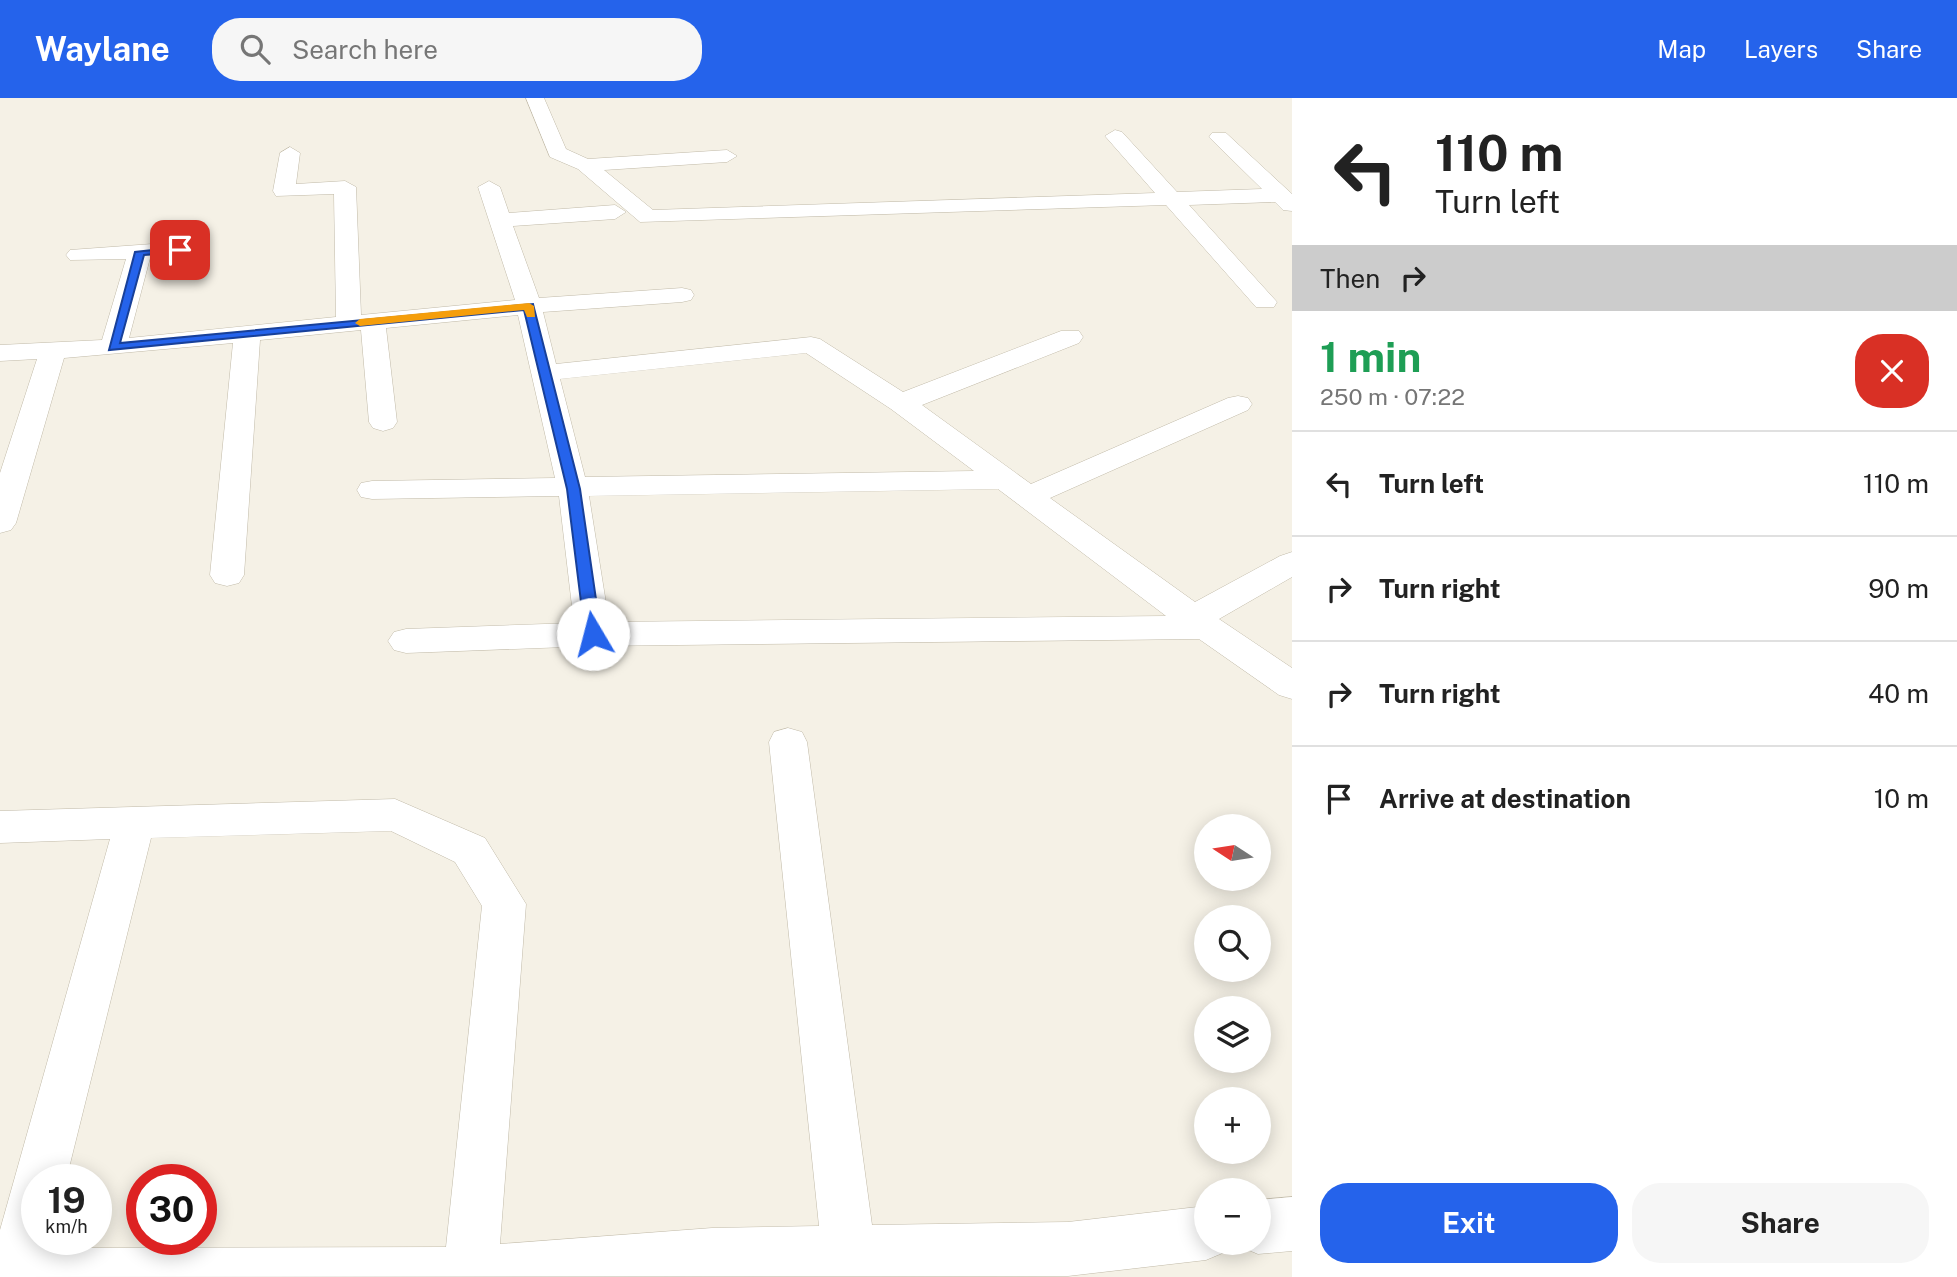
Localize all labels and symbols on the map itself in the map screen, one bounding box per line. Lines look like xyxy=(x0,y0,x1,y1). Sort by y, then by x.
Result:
pin xyxy=(150,220,210,280)
position arrow xyxy=(556,597,630,671)
north arrow xyxy=(1194,814,1270,891)
speed limit sign: 30 xyxy=(126,1164,217,1255)

